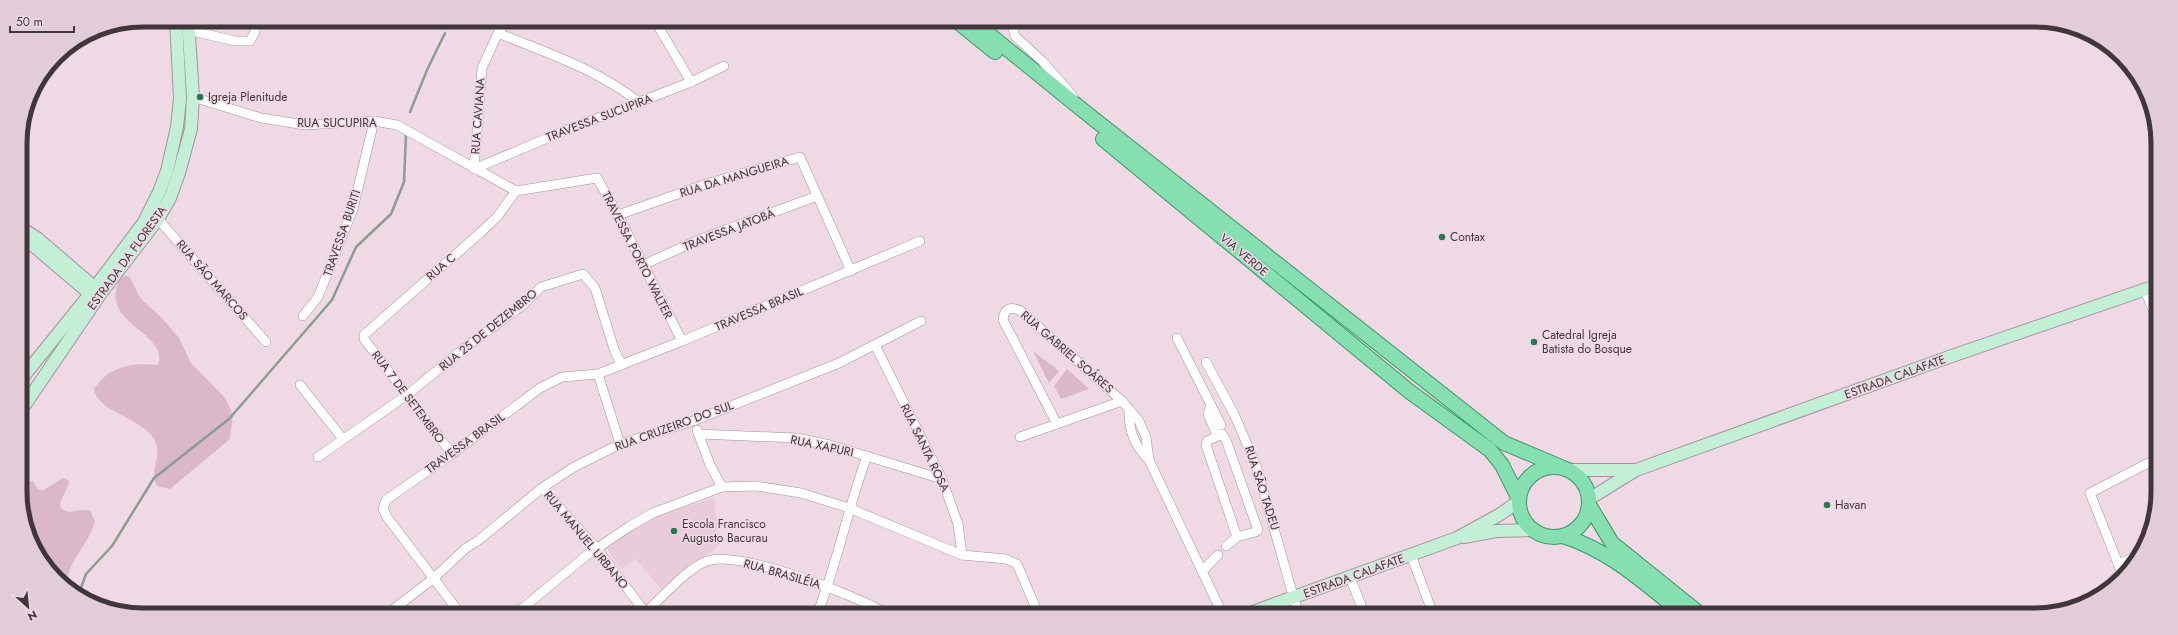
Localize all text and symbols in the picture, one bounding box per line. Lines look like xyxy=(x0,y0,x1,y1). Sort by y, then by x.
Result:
scale bar xyxy=(10,8,74,34)
text: 50 m xyxy=(16,13,43,31)
street label: RUA CAVIANA xyxy=(466,77,490,155)
place label: Igreja Plenitude xyxy=(208,88,287,106)
street label: TRAVESSA SUCUPIRA xyxy=(543,89,655,147)
marker: Igreja Plenitude xyxy=(195,92,205,102)
street label: RUA SUCUPIRA xyxy=(297,114,377,132)
street label: RUA DA MANGUEIRA xyxy=(677,152,791,202)
street label: TRAVESSA BURITI xyxy=(319,187,365,279)
street label: TRAVESSA PORTO WALTER xyxy=(597,188,677,322)
street label: ESTRADA DA FLORESTA xyxy=(83,202,171,314)
street label: TRAVESSA JATOBÁ xyxy=(680,204,778,256)
place label: Contax xyxy=(1450,228,1486,246)
street label: VIA VERDE xyxy=(1216,229,1272,281)
marker: Contax xyxy=(1437,232,1447,242)
street label: RUA SÃO MARCOS xyxy=(172,236,252,325)
street label: RUA C xyxy=(422,249,460,285)
street label: TRAVESSA BRASIL xyxy=(712,282,807,336)
street label: RUA 25 DE DEZEMBRO xyxy=(435,285,541,375)
street label: RUA GABRIEL SOÁRES xyxy=(1017,306,1118,398)
place label: Catedral Igreja Batista do Bosque xyxy=(1542,326,1632,358)
marker: Catedral Igreja Batista do Bosque xyxy=(1529,337,1539,347)
street label: RUA 7 DE SETEMBRO xyxy=(367,347,449,447)
street label: ESTRADA CALAFATE xyxy=(1842,350,1948,404)
street label: RUA CRUZEIRO DO SUL xyxy=(612,396,736,456)
street label: RUA SANTA ROSA xyxy=(896,401,954,495)
street label: TRAVESSA BRASIL xyxy=(421,408,509,478)
street label: RUA XAPURI xyxy=(789,431,855,461)
street label: RUA SÃO TADEU xyxy=(1240,444,1284,532)
street label: RUA MANUEL URBANO xyxy=(539,487,633,593)
place label: Havan xyxy=(1835,496,1867,514)
marker: Havan xyxy=(1822,500,1832,510)
place label: Escola Francisco Augusto Bacurau xyxy=(682,515,768,547)
marker: Escola Francisco Augusto Bacurau xyxy=(669,526,679,536)
street label: ESTRADA CALAFATE xyxy=(1301,549,1407,603)
street label: RUA BRASILÉIA xyxy=(741,554,823,594)
north arrow xyxy=(8,587,48,627)
text: N xyxy=(25,607,40,625)

